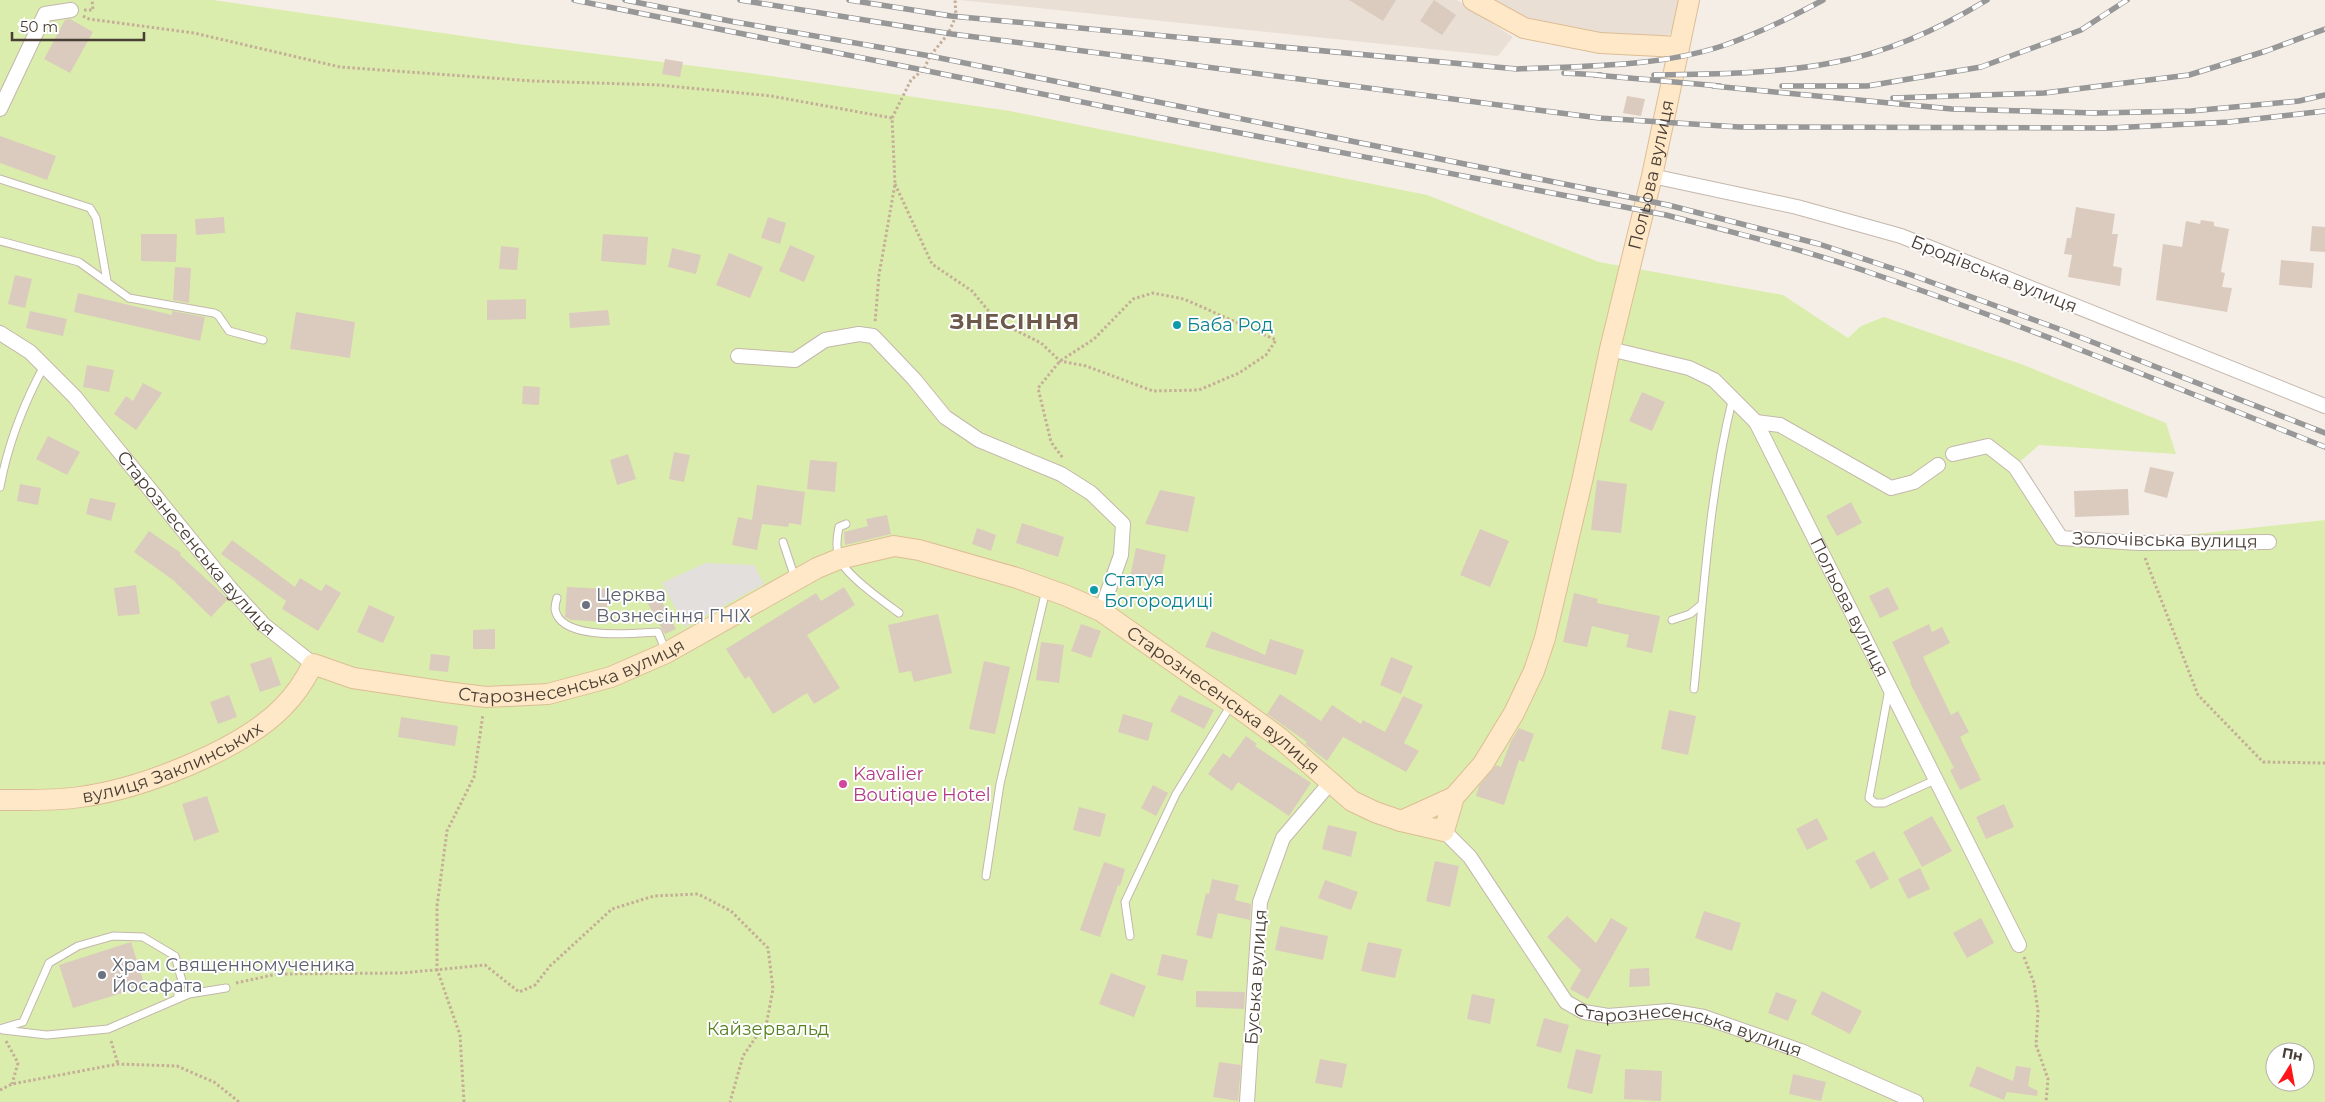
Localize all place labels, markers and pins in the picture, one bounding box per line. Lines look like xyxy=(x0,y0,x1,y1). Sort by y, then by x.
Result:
place label: Баба Род xyxy=(1187,314,1273,336)
marker: Баба Род xyxy=(1171,319,1183,331)
place label: Статуя Богородиці xyxy=(1104,569,1213,612)
place label: Церква Вознесіння ГНІХ xyxy=(596,584,751,627)
marker: Статуя Богородиці xyxy=(1088,584,1100,596)
marker: Церква Вознесіння ГНІХ xyxy=(580,599,592,611)
place label: Kavalier Boutique Hotel xyxy=(853,763,991,806)
marker: Kavalier Boutique Hotel xyxy=(837,778,849,790)
place label: Храм Священномученика Йосафата xyxy=(112,954,355,997)
marker: Храм Священномученика Йосафата xyxy=(96,969,108,981)

